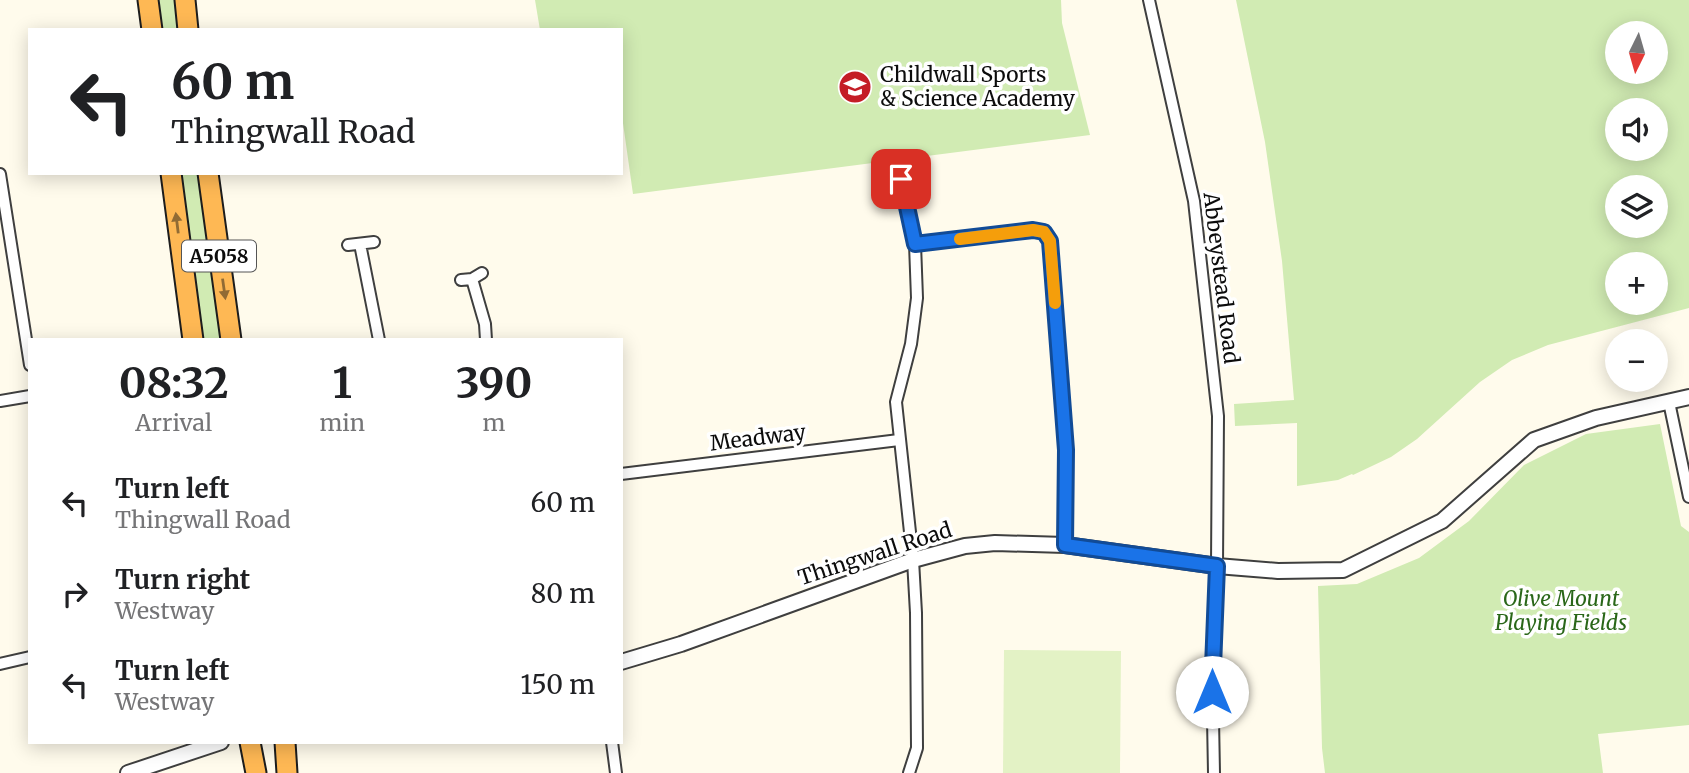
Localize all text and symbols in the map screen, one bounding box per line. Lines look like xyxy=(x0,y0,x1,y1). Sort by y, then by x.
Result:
north arrow xyxy=(1605,21,1668,84)
map controls xyxy=(1605,21,1668,392)
text: 60 m xyxy=(171,51,294,112)
icon: left xyxy=(56,56,147,147)
place label: Childwall Sports & Science Academy xyxy=(880,61,1076,112)
school or university icon: Childwall Sports & Science Academy xyxy=(836,68,874,106)
button: sound xyxy=(1605,98,1668,161)
text: Thingwall Road xyxy=(171,112,415,152)
pin xyxy=(871,149,931,209)
icon: arrive xyxy=(882,160,920,198)
button: layers xyxy=(1605,175,1668,238)
street label: Abbeystead Road xyxy=(1197,190,1245,366)
one-way arrow xyxy=(172,212,183,234)
road number: A5058 xyxy=(182,240,256,272)
button: + xyxy=(1605,252,1668,315)
one-way arrow xyxy=(219,278,230,300)
button: − xyxy=(1605,329,1668,392)
text: 08:32 xyxy=(119,357,229,409)
text: 1 xyxy=(332,357,352,409)
text: 390 xyxy=(456,357,532,409)
text: Arrival xyxy=(135,408,212,437)
text: min xyxy=(319,408,365,437)
text: m xyxy=(483,408,505,437)
street label: Meadway xyxy=(708,418,808,457)
text: Turn left xyxy=(115,472,229,505)
icon: left xyxy=(56,484,94,522)
text: 60 m xyxy=(531,486,595,519)
text: Thingwall Road xyxy=(115,505,291,534)
street label: Thingwall Road xyxy=(794,516,956,591)
text: Turn right xyxy=(115,563,250,596)
icon: right xyxy=(56,575,94,613)
text: 80 m xyxy=(531,577,595,610)
park label: Olive Mount Playing Fields xyxy=(1495,585,1627,636)
text: Westway xyxy=(115,596,214,625)
text: Turn left xyxy=(115,654,229,687)
position arrow xyxy=(1175,655,1249,729)
icon: left xyxy=(56,666,94,704)
text: 150 m xyxy=(521,668,595,701)
text: Westway xyxy=(115,687,214,716)

